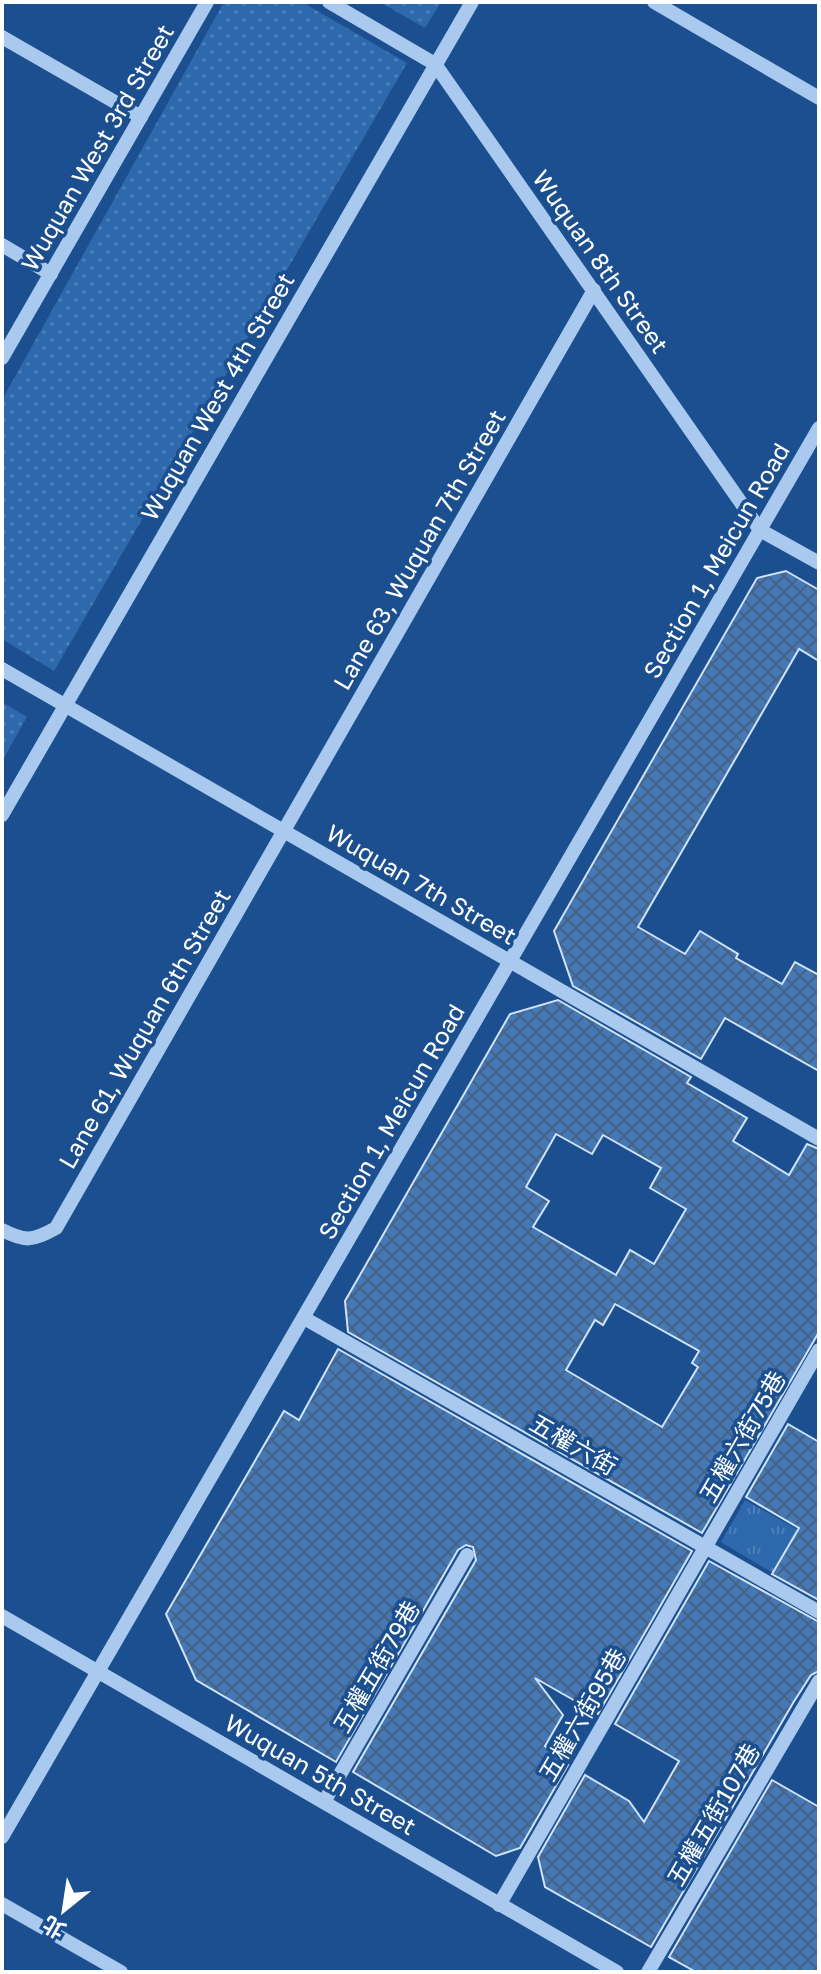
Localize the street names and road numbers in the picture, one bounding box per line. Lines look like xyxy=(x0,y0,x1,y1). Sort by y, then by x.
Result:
street label: Wuquan West 3rd Street xyxy=(14,19,179,276)
street label: Wuquan 8th Street xyxy=(527,164,675,358)
street label: Wuquan West 4th Street xyxy=(134,267,300,525)
street label: Lane 63, Wuquan 7th Street xyxy=(326,404,511,695)
street label: Section 1, Meicun Road xyxy=(637,438,795,683)
street label: Wuquan 7th Street xyxy=(321,817,522,950)
street label: Lane 61, Wuquan 6th Street xyxy=(52,883,236,1173)
street label: Section 1, Meicun Road xyxy=(312,999,470,1244)
street label: 五權六街75巷 xyxy=(692,1366,791,1507)
street label: 五權六街 xyxy=(525,1407,623,1480)
street label: 五權五街79巷 xyxy=(326,1595,425,1737)
street label: 五權六街95巷 xyxy=(532,1643,631,1786)
street label: Wuquan 5th Street xyxy=(220,1707,422,1840)
street label: 五權五街107巷 xyxy=(660,1738,765,1890)

